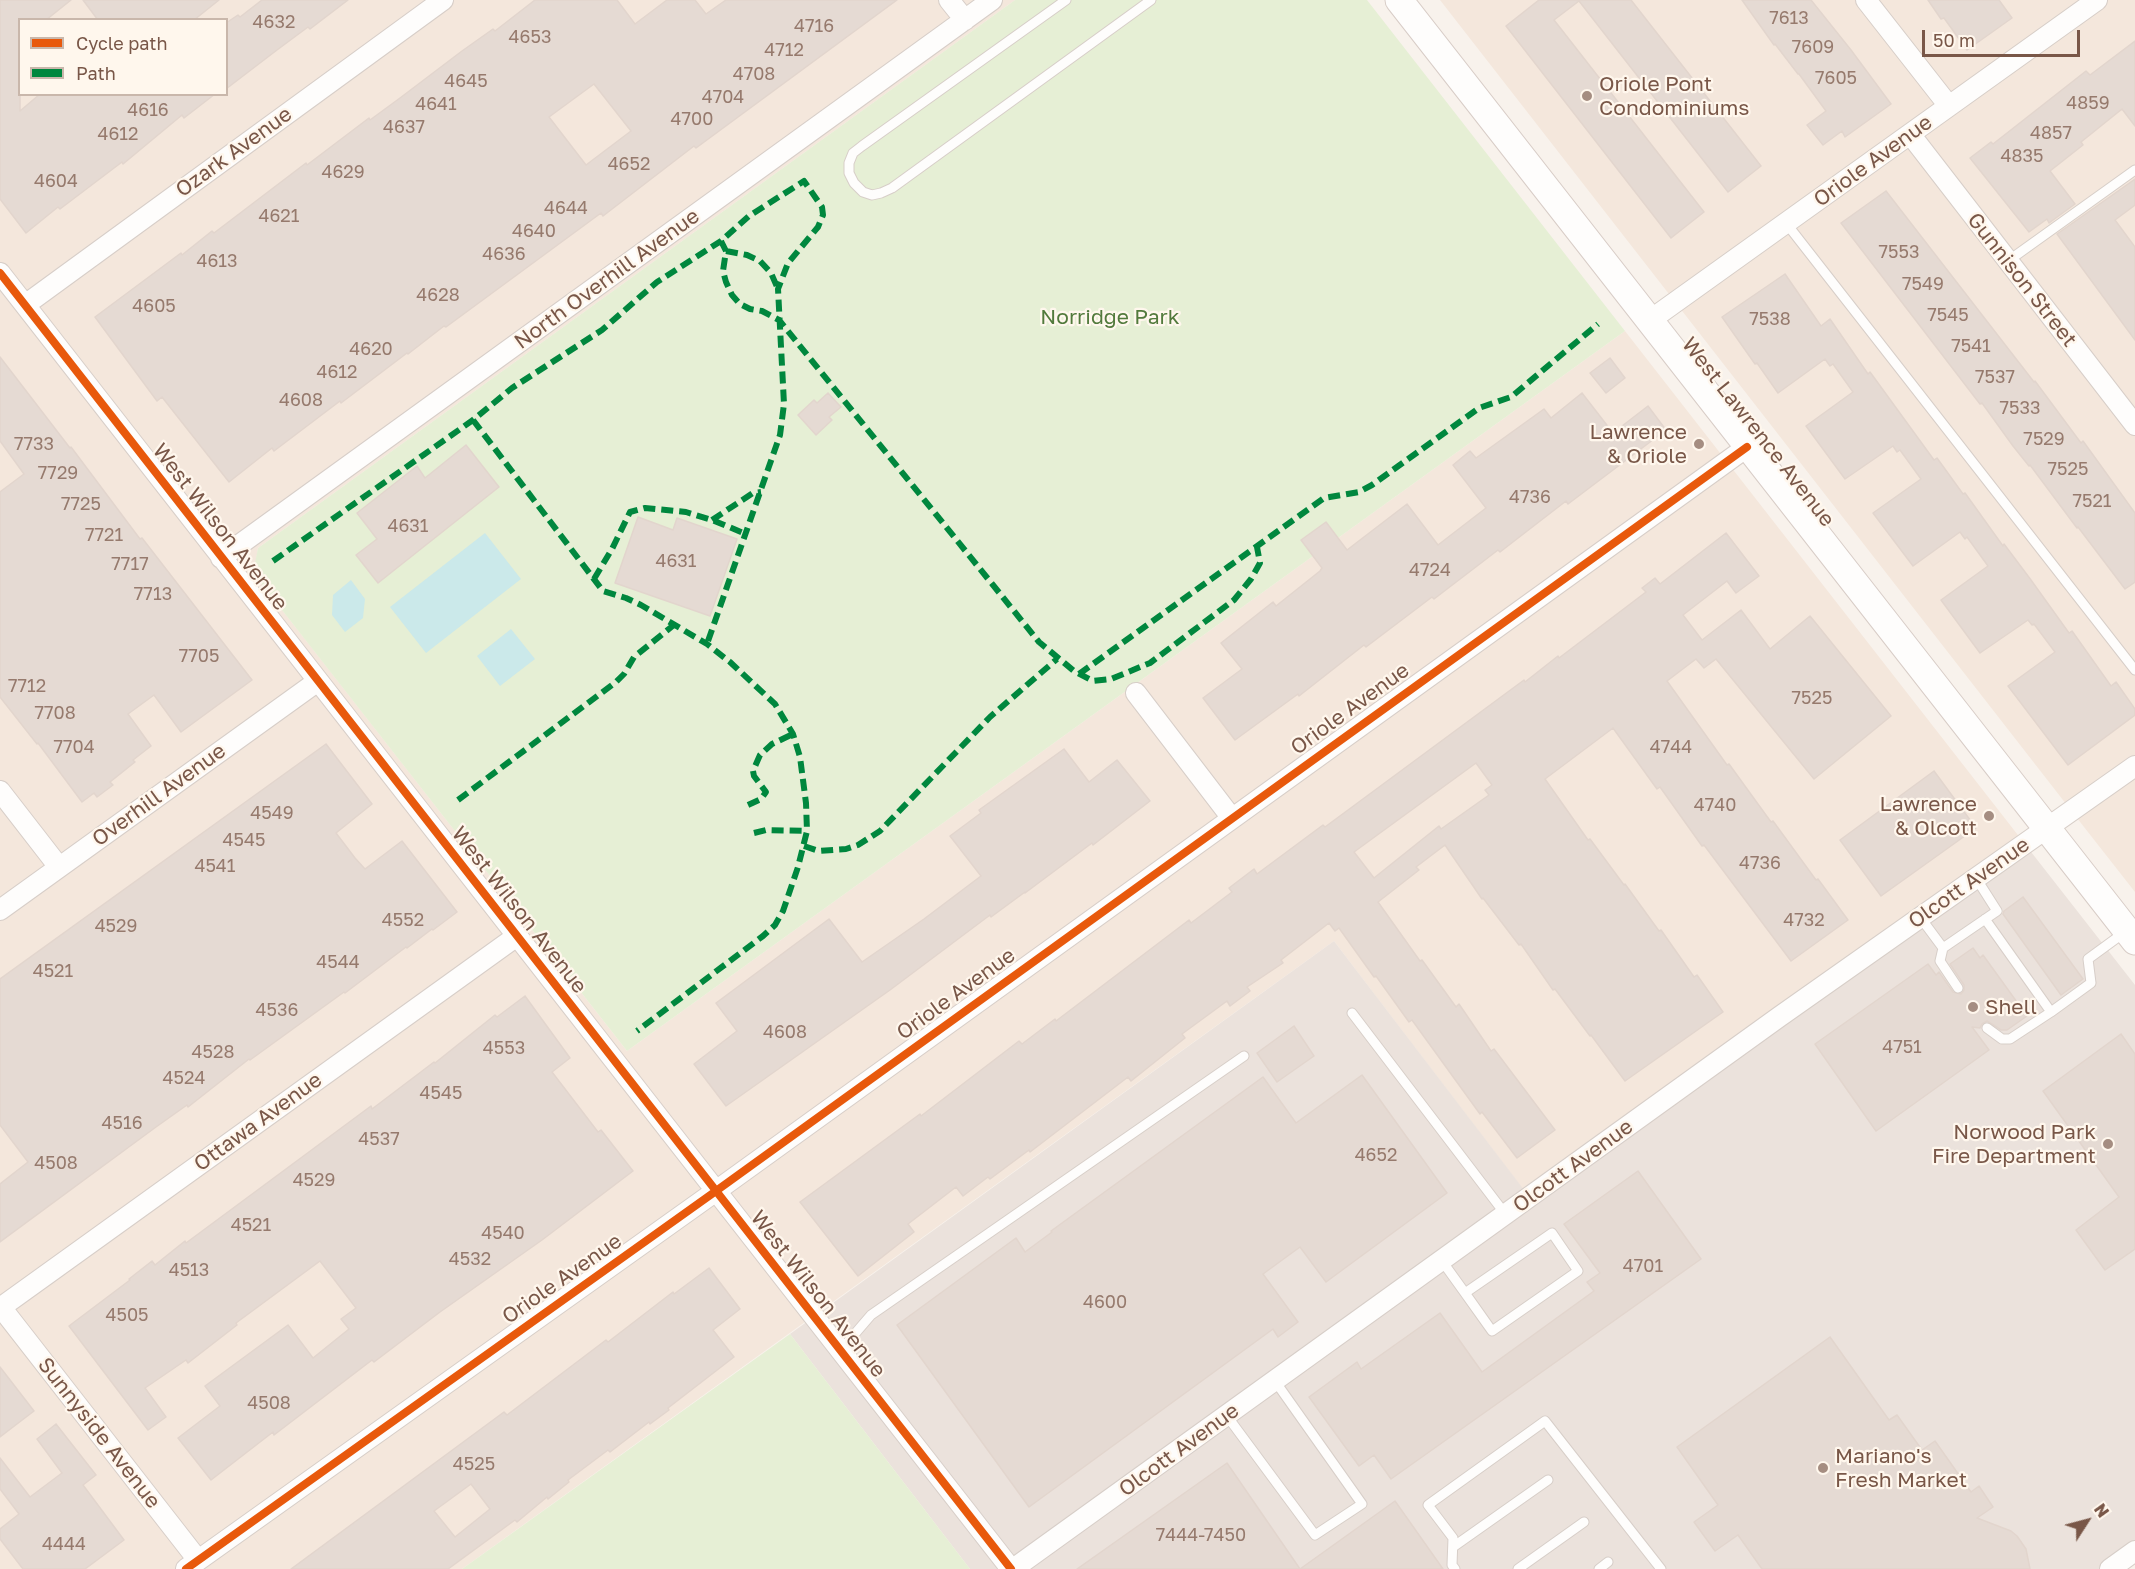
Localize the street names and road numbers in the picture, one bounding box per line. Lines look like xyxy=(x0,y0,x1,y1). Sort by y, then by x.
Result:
street label: Ozark Avenue xyxy=(171,101,297,203)
street label: Oriole Avenue xyxy=(1809,110,1937,212)
street label: North Overhill Avenue xyxy=(510,203,704,355)
street label: Gunnison Street xyxy=(1962,208,2082,352)
street label: West Lawrence Avenue xyxy=(1676,332,1840,532)
street label: West Wilson Avenue xyxy=(147,439,293,615)
street label: Oriole Avenue xyxy=(1286,658,1414,760)
street label: Overhill Avenue xyxy=(87,738,231,852)
street label: West Wilson Avenue xyxy=(446,822,592,998)
street label: Olcott Avenue xyxy=(1904,832,2034,934)
street label: Oriole Avenue xyxy=(892,943,1020,1045)
street label: Ottawa Avenue xyxy=(189,1067,327,1177)
street label: Olcott Avenue xyxy=(1508,1114,1638,1218)
street label: West Wilson Avenue xyxy=(745,1206,891,1382)
street label: Oriole Avenue xyxy=(497,1229,627,1329)
street label: Sunnyside Avenue xyxy=(32,1353,166,1513)
street label: Olcott Avenue xyxy=(1114,1398,1244,1502)

